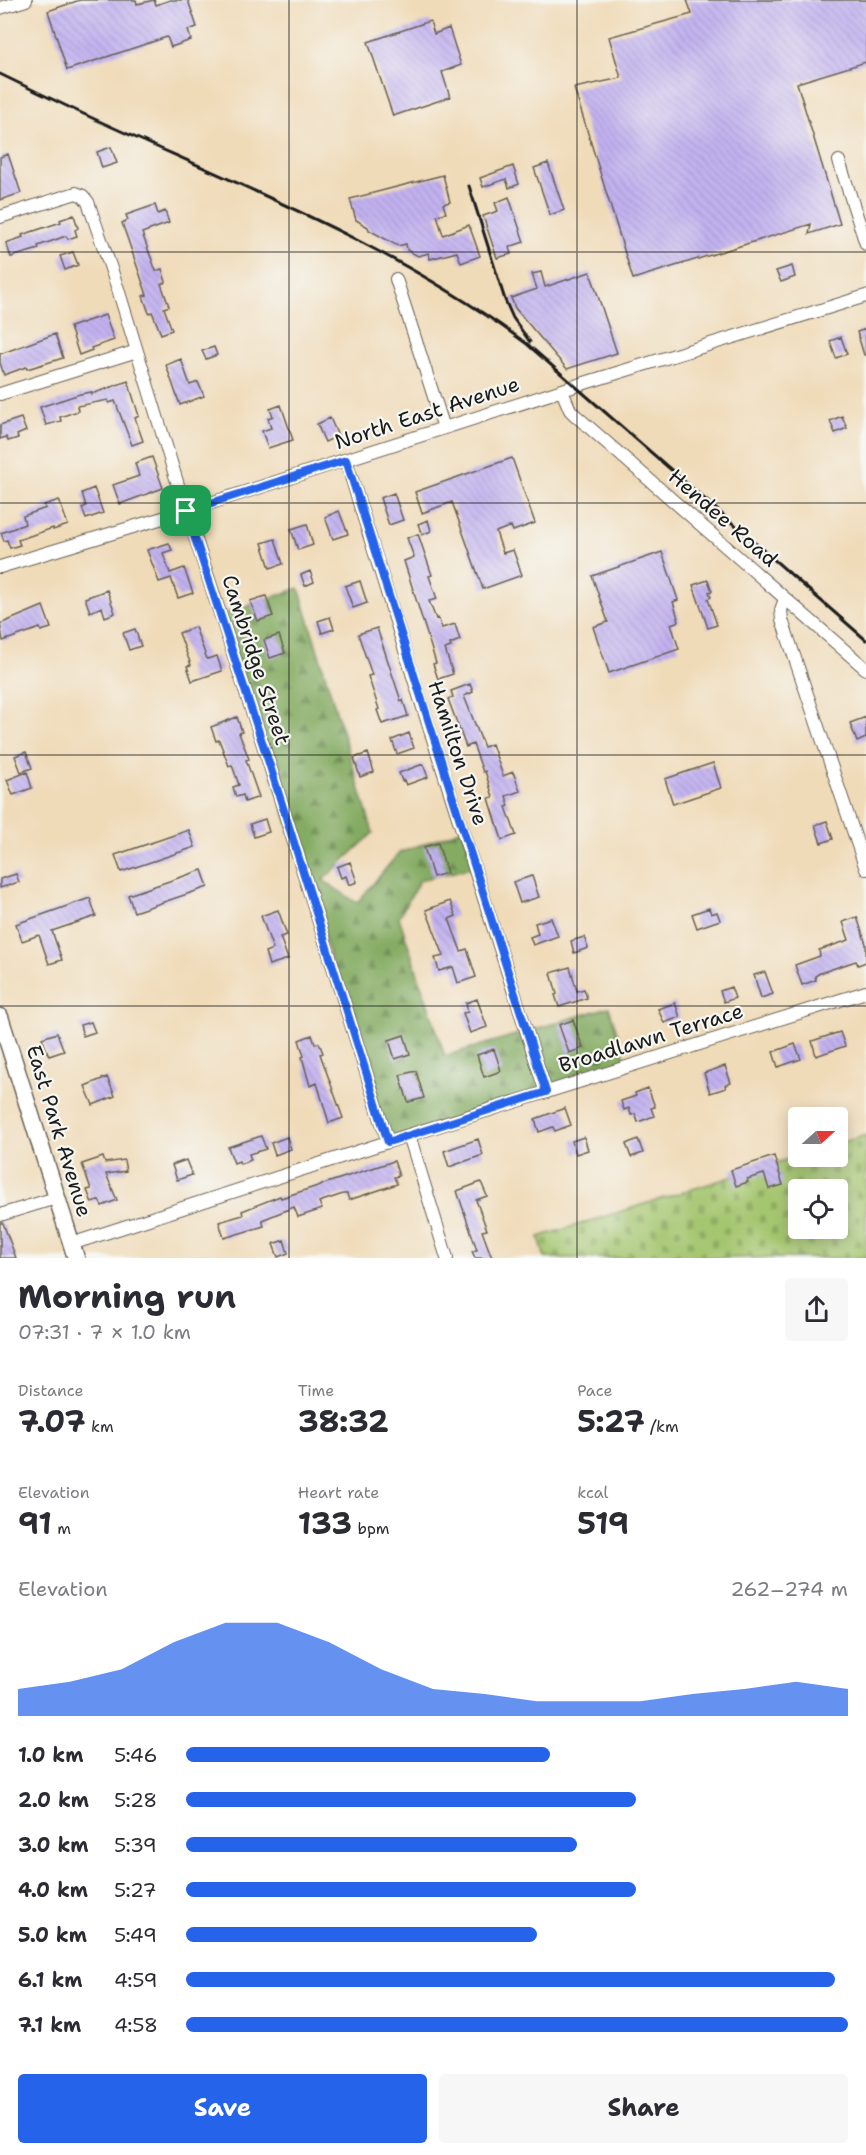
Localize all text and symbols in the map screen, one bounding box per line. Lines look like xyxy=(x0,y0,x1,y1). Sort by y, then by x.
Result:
street label: North East Avenue xyxy=(331,370,523,456)
street label: Hendee Road xyxy=(662,463,784,573)
pin xyxy=(160,485,211,536)
icon: arrive xyxy=(169,494,202,527)
street label: Cambridge Street xyxy=(215,571,297,749)
street label: Hamilton Drive xyxy=(421,677,495,829)
street label: Broadlawn Terrace xyxy=(555,997,747,1079)
street label: East Park Avenue xyxy=(20,1042,98,1220)
north arrow xyxy=(788,1107,848,1167)
map controls xyxy=(788,1107,848,1239)
button: locate xyxy=(788,1179,848,1239)
text: Morning run xyxy=(18,1274,236,1319)
button: share xyxy=(785,1278,848,1341)
text: 07:31 · 7 × 1.0 km xyxy=(18,1319,191,1345)
text: Distance xyxy=(18,1380,84,1401)
text: Time xyxy=(298,1380,334,1401)
text: Pace xyxy=(577,1380,613,1401)
text: 7.07 xyxy=(18,1401,86,1442)
text: 38:32 xyxy=(298,1401,389,1442)
text: 5:27 xyxy=(577,1401,645,1442)
text: km xyxy=(86,1416,114,1437)
text: /km xyxy=(645,1416,679,1437)
text: Elevation xyxy=(18,1482,90,1503)
text: Heart rate xyxy=(298,1482,379,1503)
text: kcal xyxy=(577,1482,608,1503)
text: 91 xyxy=(18,1503,52,1544)
text: 133 xyxy=(298,1503,352,1544)
text: 519 xyxy=(577,1503,629,1544)
text: m xyxy=(52,1518,71,1539)
text: bpm xyxy=(352,1518,390,1539)
text: Elevation xyxy=(18,1576,108,1602)
text: 262–274 m xyxy=(730,1576,848,1602)
text: 1.0 km xyxy=(18,1742,83,1768)
text: 5:46 xyxy=(114,1742,157,1768)
text: 2.0 km xyxy=(18,1787,89,1813)
text: 5:28 xyxy=(114,1787,157,1813)
text: 3.0 km xyxy=(18,1832,89,1858)
text: 5:39 xyxy=(114,1832,157,1858)
text: 4.0 km xyxy=(18,1877,88,1903)
text: 5:27 xyxy=(114,1877,157,1903)
text: 5.0 km xyxy=(18,1922,87,1948)
text: 5:49 xyxy=(114,1922,157,1948)
text: 6.1 km xyxy=(18,1967,82,1993)
text: 4:59 xyxy=(114,1967,158,1993)
text: 7.1 km xyxy=(18,2012,81,2038)
text: 4:58 xyxy=(114,2012,158,2038)
button: Save xyxy=(18,2074,427,2143)
button: Share xyxy=(439,2074,848,2143)

